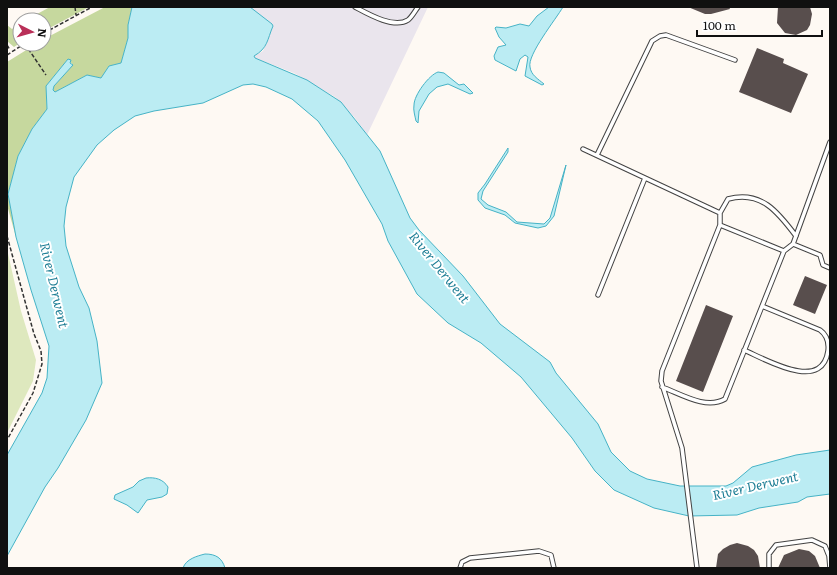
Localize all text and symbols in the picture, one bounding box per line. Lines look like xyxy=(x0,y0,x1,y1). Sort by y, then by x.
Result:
north arrow xyxy=(12,12,52,52)
scale bar xyxy=(697,12,822,38)
text: 100 m xyxy=(703,16,736,34)
text: N xyxy=(35,28,51,39)
water label: River Derwent xyxy=(405,227,475,307)
water label: River Derwent xyxy=(36,240,74,330)
water label: River Derwent xyxy=(710,466,800,504)

